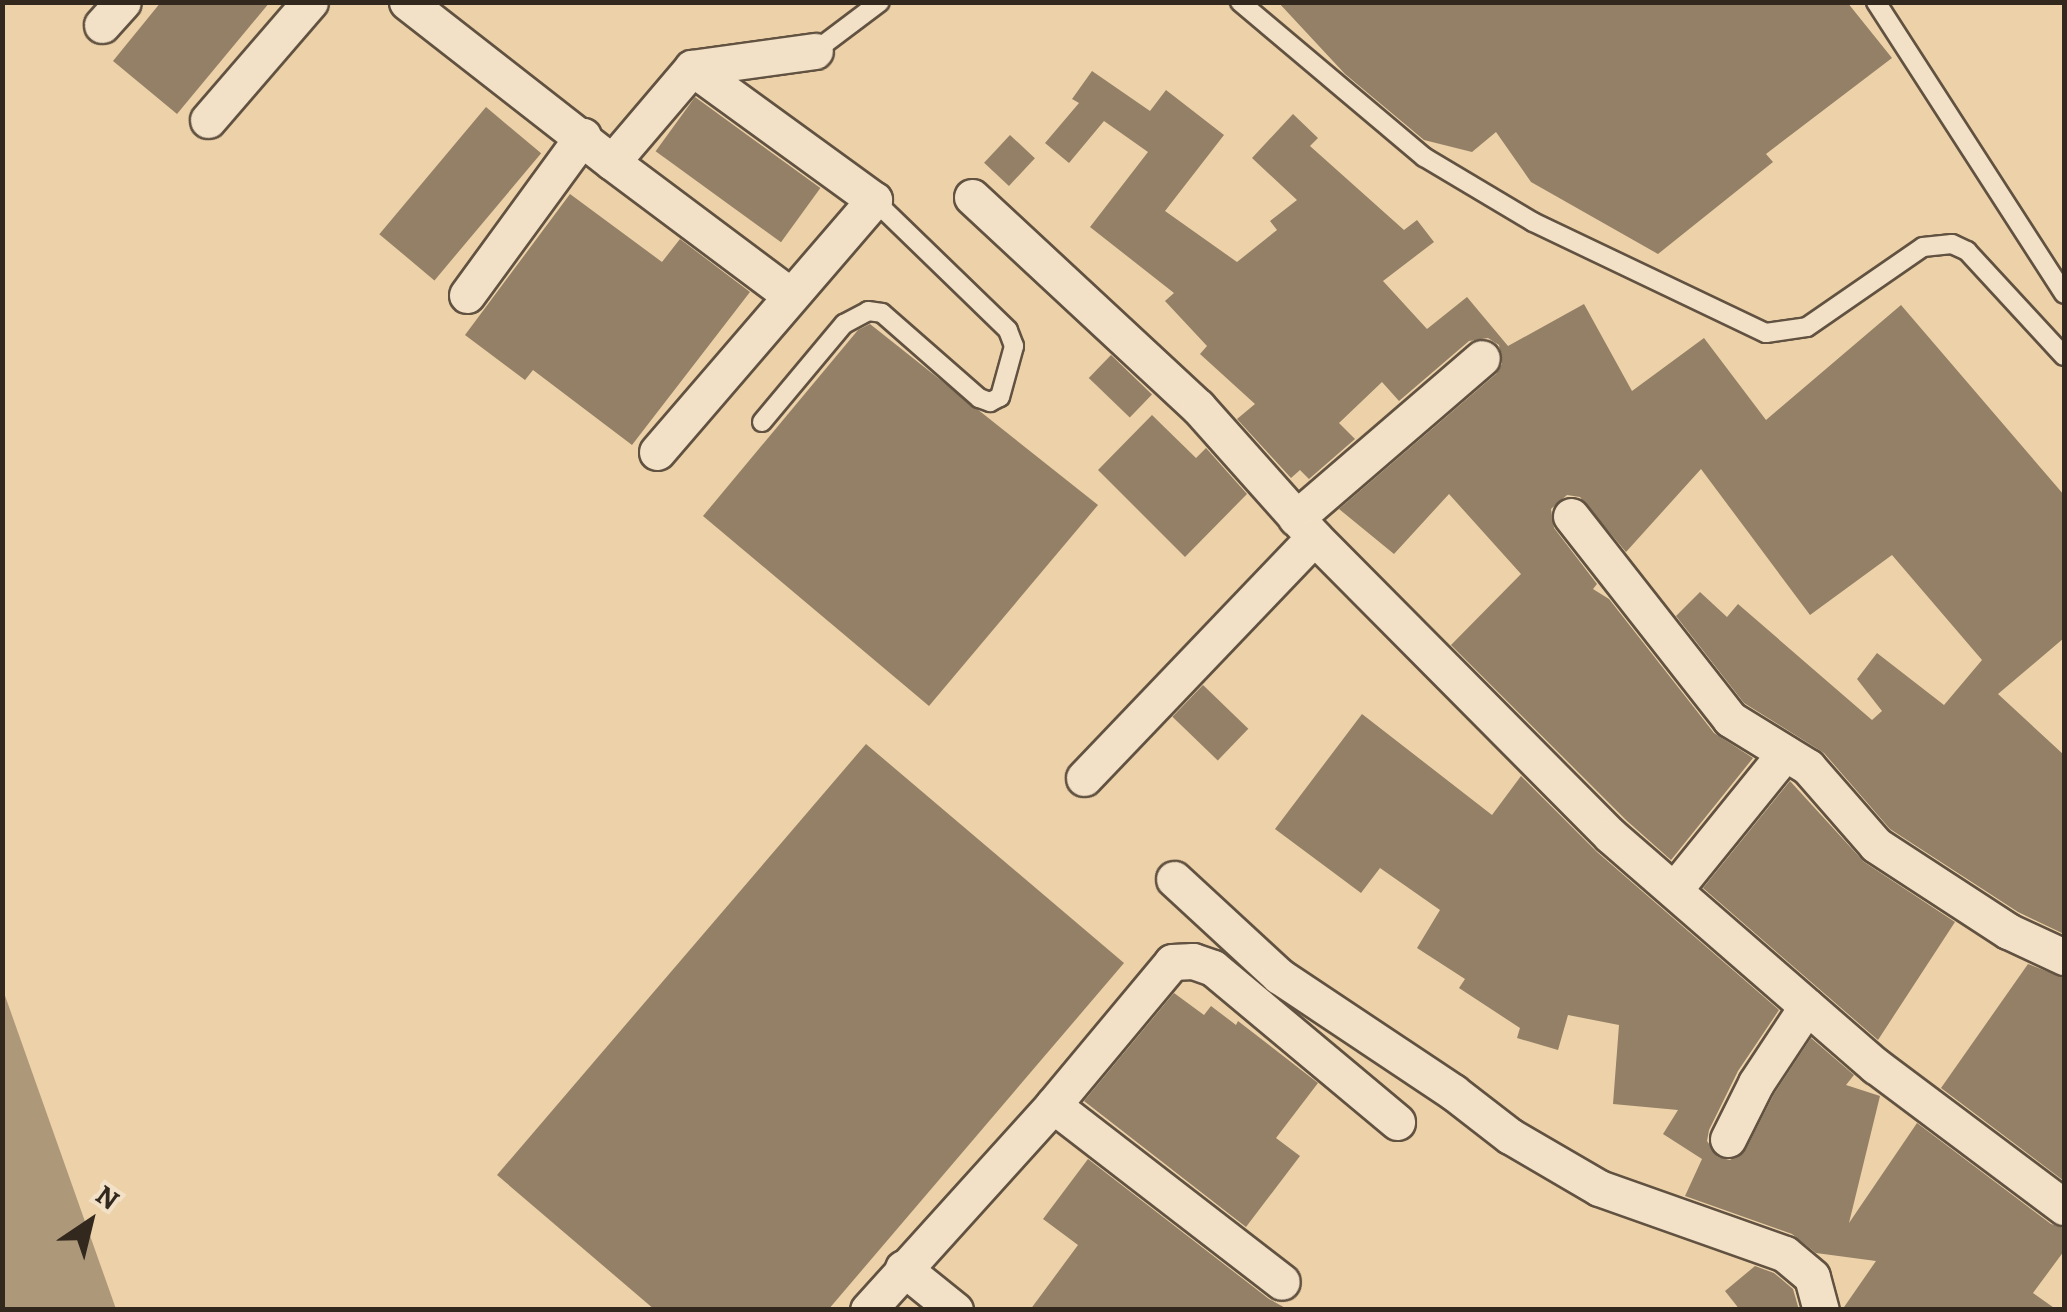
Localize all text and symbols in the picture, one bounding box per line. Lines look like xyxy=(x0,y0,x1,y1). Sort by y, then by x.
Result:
north arrow xyxy=(40,1172,140,1272)
text: N xyxy=(88,1176,126,1219)

